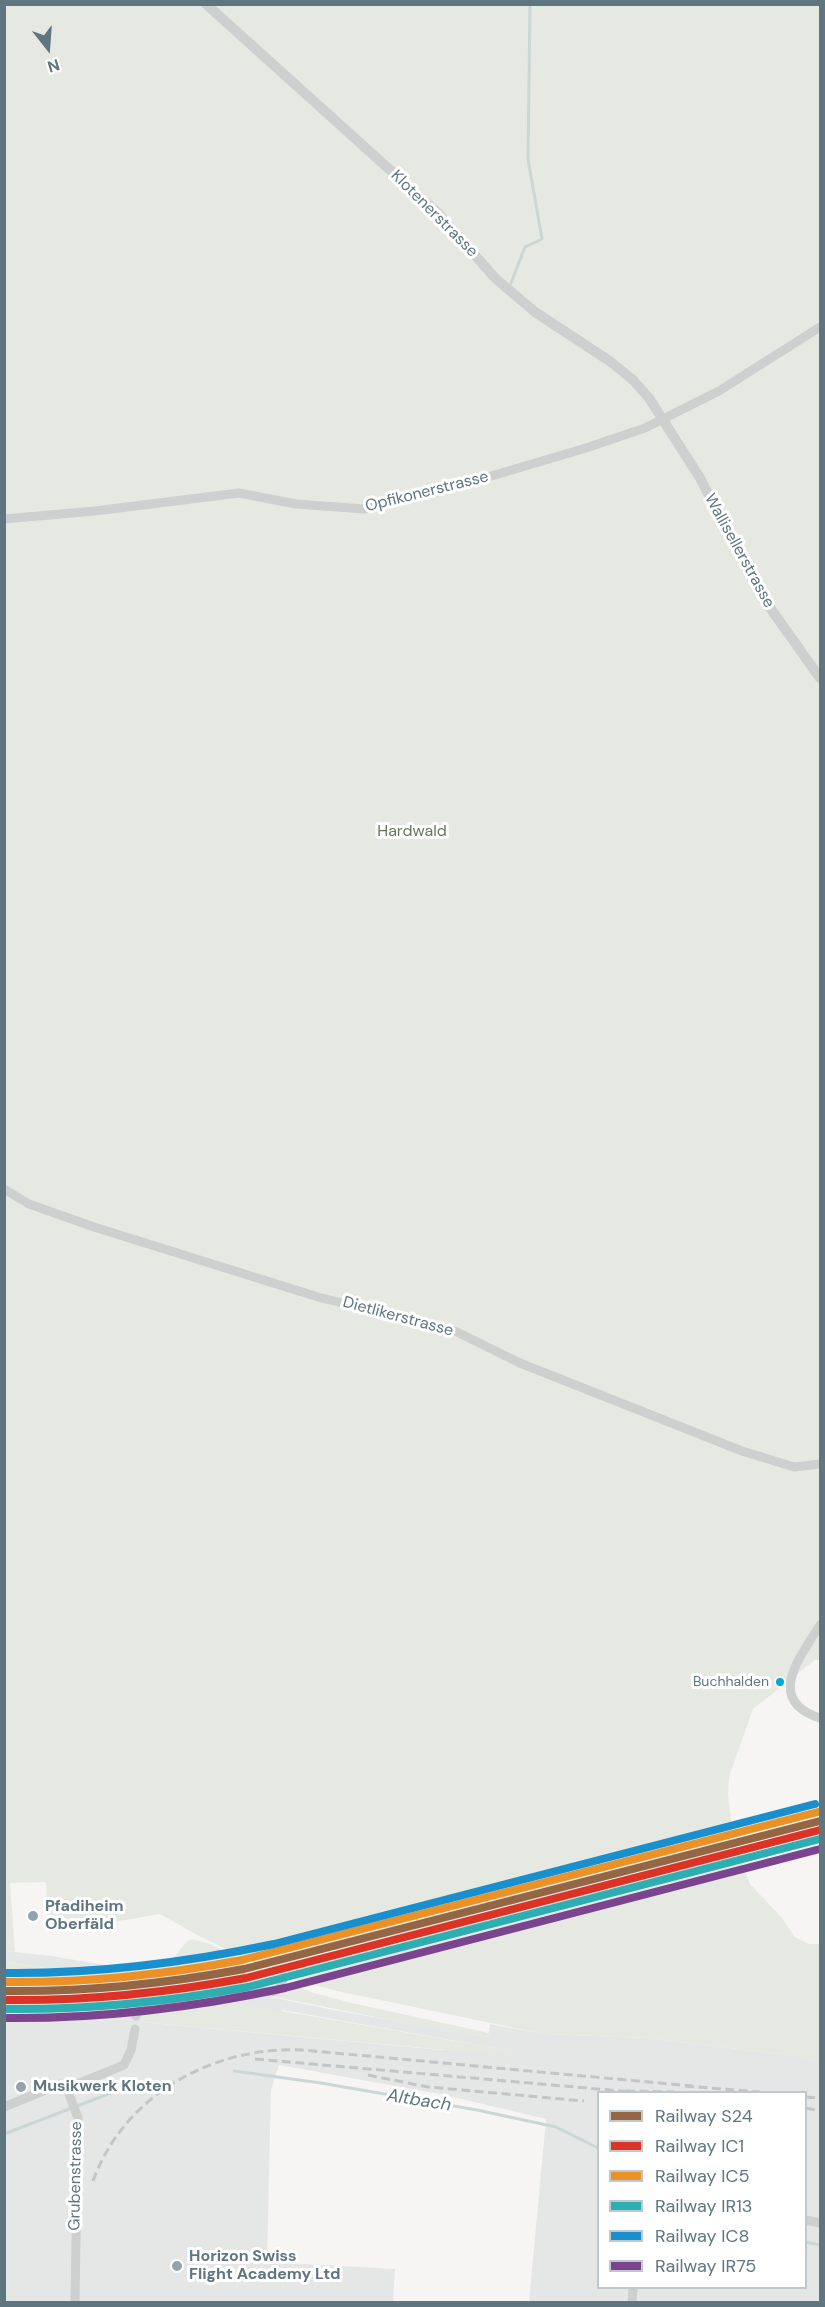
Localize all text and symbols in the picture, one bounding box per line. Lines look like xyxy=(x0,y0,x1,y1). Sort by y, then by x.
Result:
north arrow xyxy=(18,18,78,78)
text: N xyxy=(45,54,62,77)
street label: Klotenerstrasse xyxy=(387,167,481,261)
street label: Opfikonerstrasse xyxy=(363,467,491,517)
street label: Wallisellerstrasse xyxy=(700,491,778,611)
park label: Hardwald xyxy=(377,822,447,842)
street label: Dietlikerstrasse xyxy=(341,1293,455,1341)
place label: Buchhalden xyxy=(693,1674,769,1690)
marker: Buchhalden xyxy=(774,1676,786,1688)
place label: Pfadiheim Oberfäld xyxy=(45,1897,124,1935)
marker: Pfadiheim Oberfäld xyxy=(26,1909,40,1923)
place label: Musikwerk Kloten xyxy=(33,2077,172,2097)
marker: Musikwerk Kloten xyxy=(14,2080,28,2094)
water label: Altbach xyxy=(385,2085,453,2117)
legend xyxy=(597,2091,807,2289)
text: Railway S24 xyxy=(655,2104,753,2128)
street label: Grubenstrasse xyxy=(65,2121,87,2231)
text: Railway IC1 xyxy=(655,2134,744,2158)
text: Railway IC5 xyxy=(655,2164,749,2188)
text: Railway IR13 xyxy=(655,2194,752,2218)
text: Railway IC8 xyxy=(655,2224,749,2248)
place label: Horizon Swiss Flight Academy Ltd xyxy=(189,2247,340,2285)
text: Railway IR75 xyxy=(655,2254,756,2278)
marker: Horizon Swiss Flight Academy Ltd xyxy=(170,2259,184,2273)

